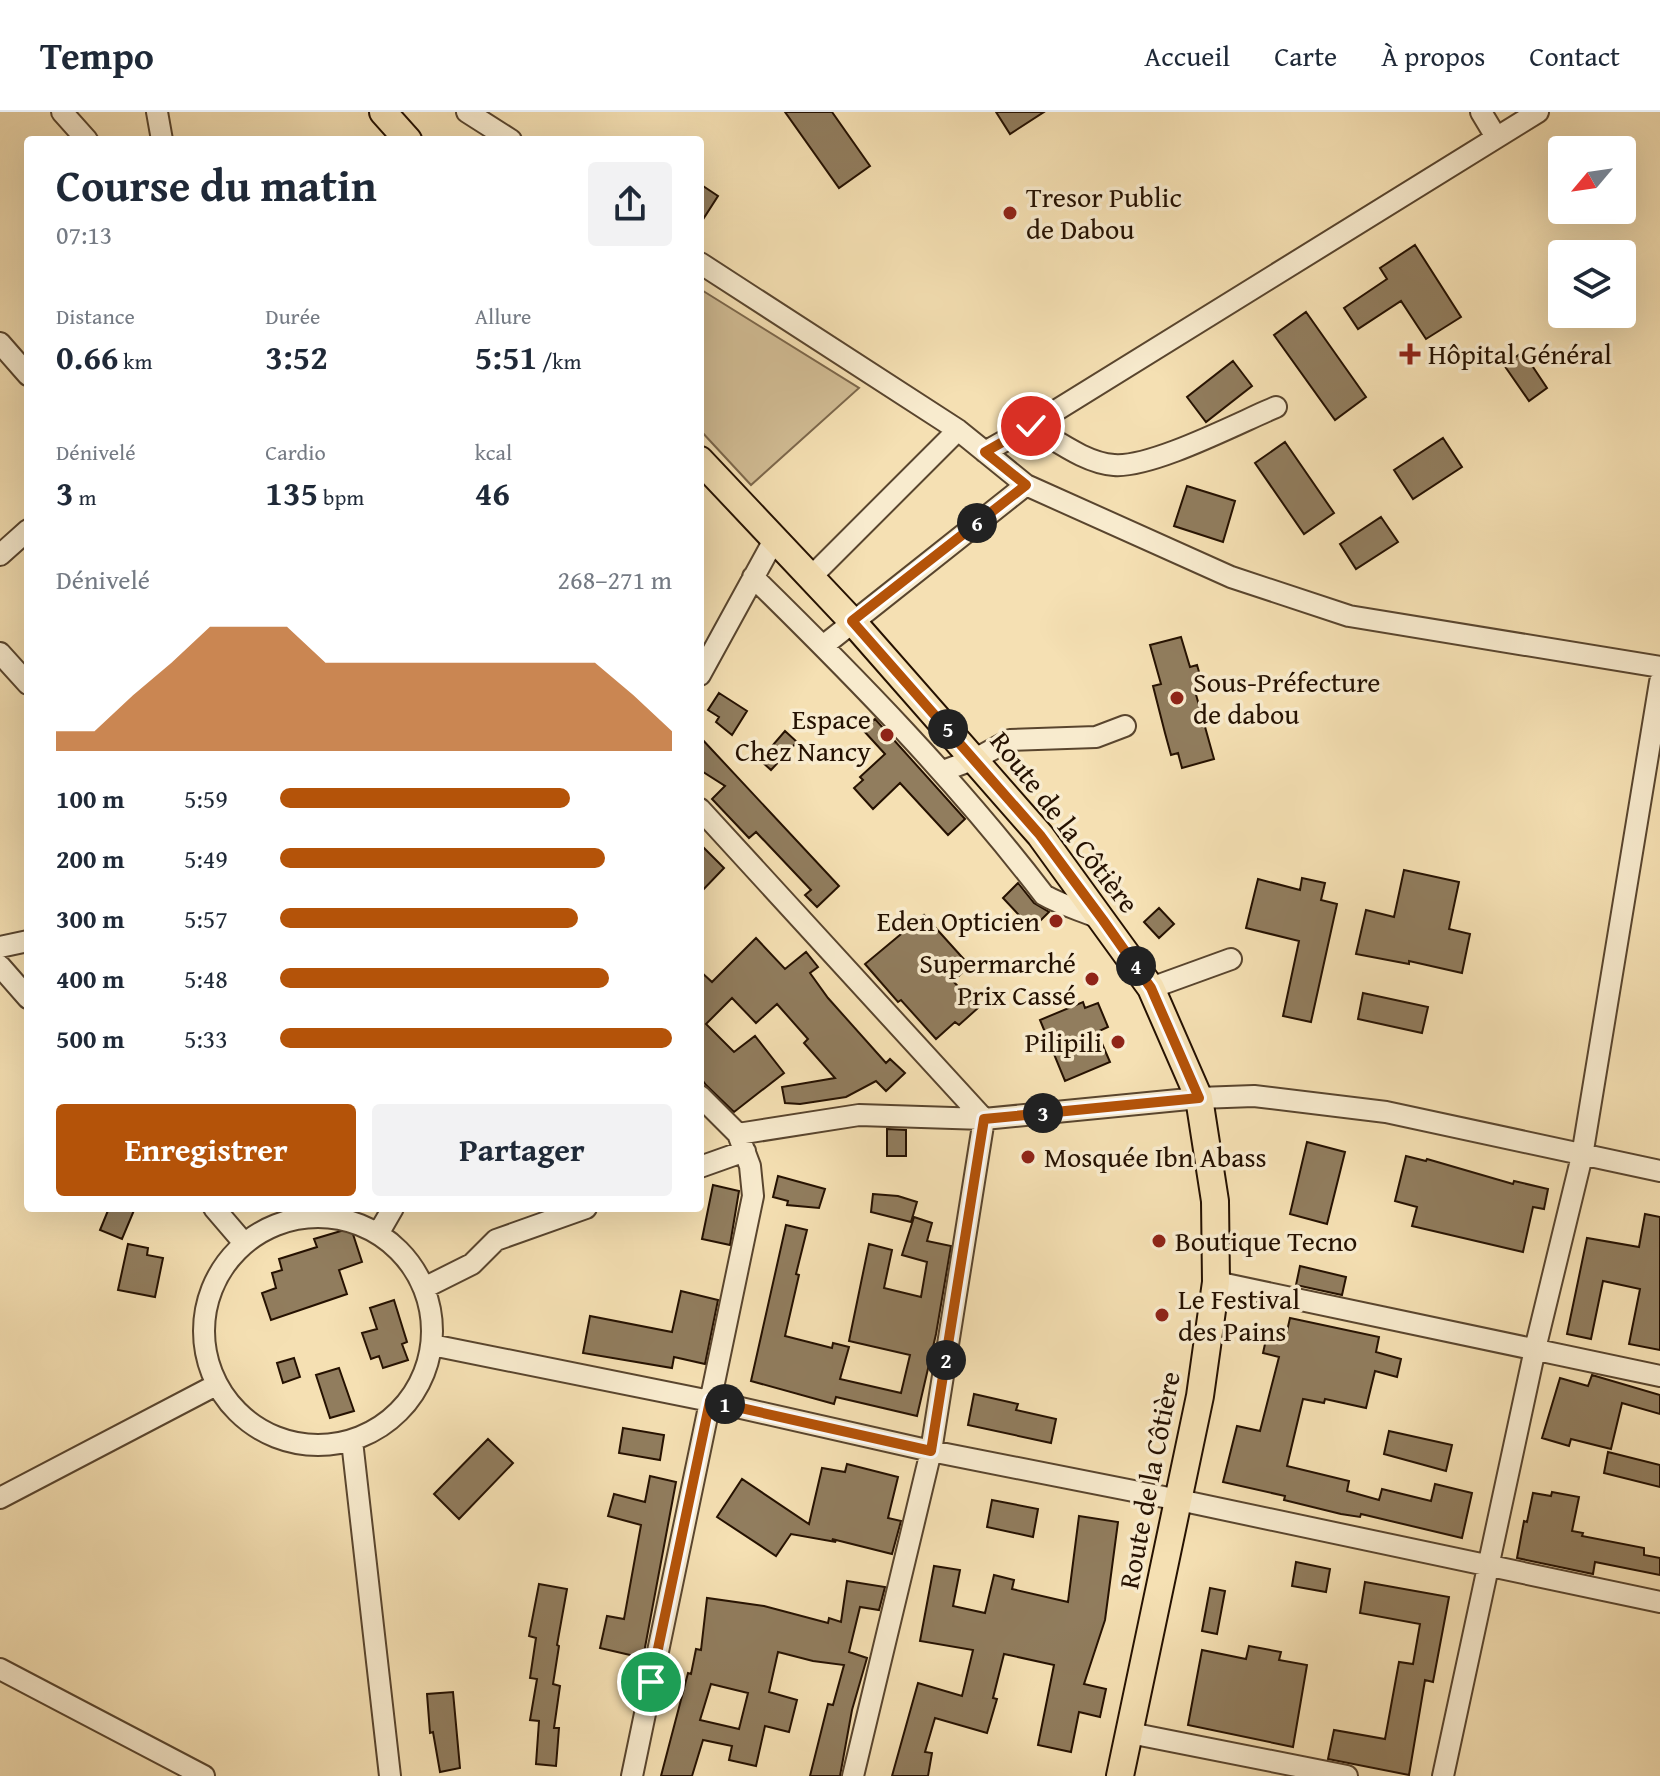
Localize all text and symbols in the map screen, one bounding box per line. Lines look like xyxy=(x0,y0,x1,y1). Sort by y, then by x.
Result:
text: Tempo xyxy=(40,27,154,83)
text: Accueil xyxy=(1144,35,1230,76)
text: Carte xyxy=(1274,35,1337,76)
text: À propos xyxy=(1381,35,1485,76)
text: Contact xyxy=(1529,35,1620,76)
north arrow xyxy=(1548,136,1636,224)
map controls xyxy=(1548,136,1636,328)
text: Course du matin xyxy=(56,153,377,217)
button: share xyxy=(588,162,672,246)
place label: Tresor Public de Dabou xyxy=(1026,176,1182,249)
marker: Tresor Public de Dabou xyxy=(1001,204,1019,222)
text: 07:13 xyxy=(56,215,112,254)
button: layers xyxy=(1548,240,1636,328)
text: Distance xyxy=(56,300,135,332)
text: Durée xyxy=(265,300,320,332)
text: Allure xyxy=(475,300,531,332)
text: 0.66 xyxy=(56,332,118,381)
text: 3:52 xyxy=(265,332,328,381)
text: 5:51 xyxy=(475,332,537,381)
place label: Hôpital Général xyxy=(1428,333,1612,374)
marker: Hôpital Général xyxy=(1399,343,1421,365)
text: km xyxy=(118,345,152,377)
text: /km xyxy=(537,345,582,377)
pin xyxy=(997,392,1065,460)
icon: check xyxy=(1009,404,1053,448)
text: Dénivelé xyxy=(56,436,135,468)
text: Cardio xyxy=(265,436,326,468)
text: kcal xyxy=(475,436,512,468)
text: 3 xyxy=(56,468,74,517)
text: 135 xyxy=(265,468,318,517)
text: 46 xyxy=(475,468,510,517)
text: m xyxy=(74,481,96,513)
text: bpm xyxy=(318,481,364,513)
pin: 6 xyxy=(957,503,997,543)
text: 6 xyxy=(971,507,983,539)
text: Dénivelé xyxy=(56,560,150,599)
text: 268–271 m xyxy=(558,560,672,599)
place label: Sous-Préfecture de dabou xyxy=(1193,661,1380,734)
marker: Sous-Préfecture de dabou xyxy=(1168,689,1186,707)
place label: Espace Chez Nancy xyxy=(735,698,871,771)
pin: 5 xyxy=(928,709,968,749)
text: 5 xyxy=(942,713,954,745)
street label: Route de la Côtière xyxy=(981,722,1150,921)
marker: Espace Chez Nancy xyxy=(878,726,896,744)
text: 100 m xyxy=(56,779,124,818)
text: 5:59 xyxy=(184,779,228,818)
text: 200 m xyxy=(56,839,124,878)
text: 5:49 xyxy=(184,839,228,878)
text: 300 m xyxy=(56,899,124,938)
text: 5:57 xyxy=(184,899,228,938)
place label: Eden Opticien xyxy=(877,900,1040,941)
marker: Eden Opticien xyxy=(1047,912,1065,930)
place label: Supermarché Prix Cassé xyxy=(919,942,1076,1015)
pin: 4 xyxy=(1116,946,1156,986)
text: 4 xyxy=(1130,950,1142,982)
text: 400 m xyxy=(56,959,124,998)
text: 5:48 xyxy=(184,959,228,998)
marker: Supermarché Prix Cassé xyxy=(1083,970,1101,988)
text: 500 m xyxy=(56,1019,124,1058)
text: 5:33 xyxy=(184,1019,228,1058)
place label: Pilipili xyxy=(1025,1021,1102,1062)
marker: Pilipili xyxy=(1109,1033,1127,1051)
pin: 3 xyxy=(1023,1093,1063,1133)
text: 3 xyxy=(1037,1097,1049,1129)
button: Enregistrer xyxy=(56,1104,356,1196)
button: Partager xyxy=(372,1104,672,1196)
place label: Mosquée Ibn Abass xyxy=(1044,1136,1267,1177)
marker: Mosquée Ibn Abass xyxy=(1019,1148,1037,1166)
place label: Boutique Tecno xyxy=(1175,1220,1357,1261)
marker: Boutique Tecno xyxy=(1150,1232,1168,1250)
place label: Le Festival des Pains xyxy=(1178,1278,1300,1351)
marker: Le Festival des Pains xyxy=(1153,1306,1171,1324)
pin: 2 xyxy=(926,1340,966,1380)
text: 2 xyxy=(940,1344,952,1376)
street label: Route de la Côtière xyxy=(1107,1368,1190,1592)
pin: 1 xyxy=(705,1384,745,1424)
text: 1 xyxy=(719,1388,731,1420)
pin xyxy=(617,1648,685,1716)
icon: arrive xyxy=(629,1660,673,1704)

